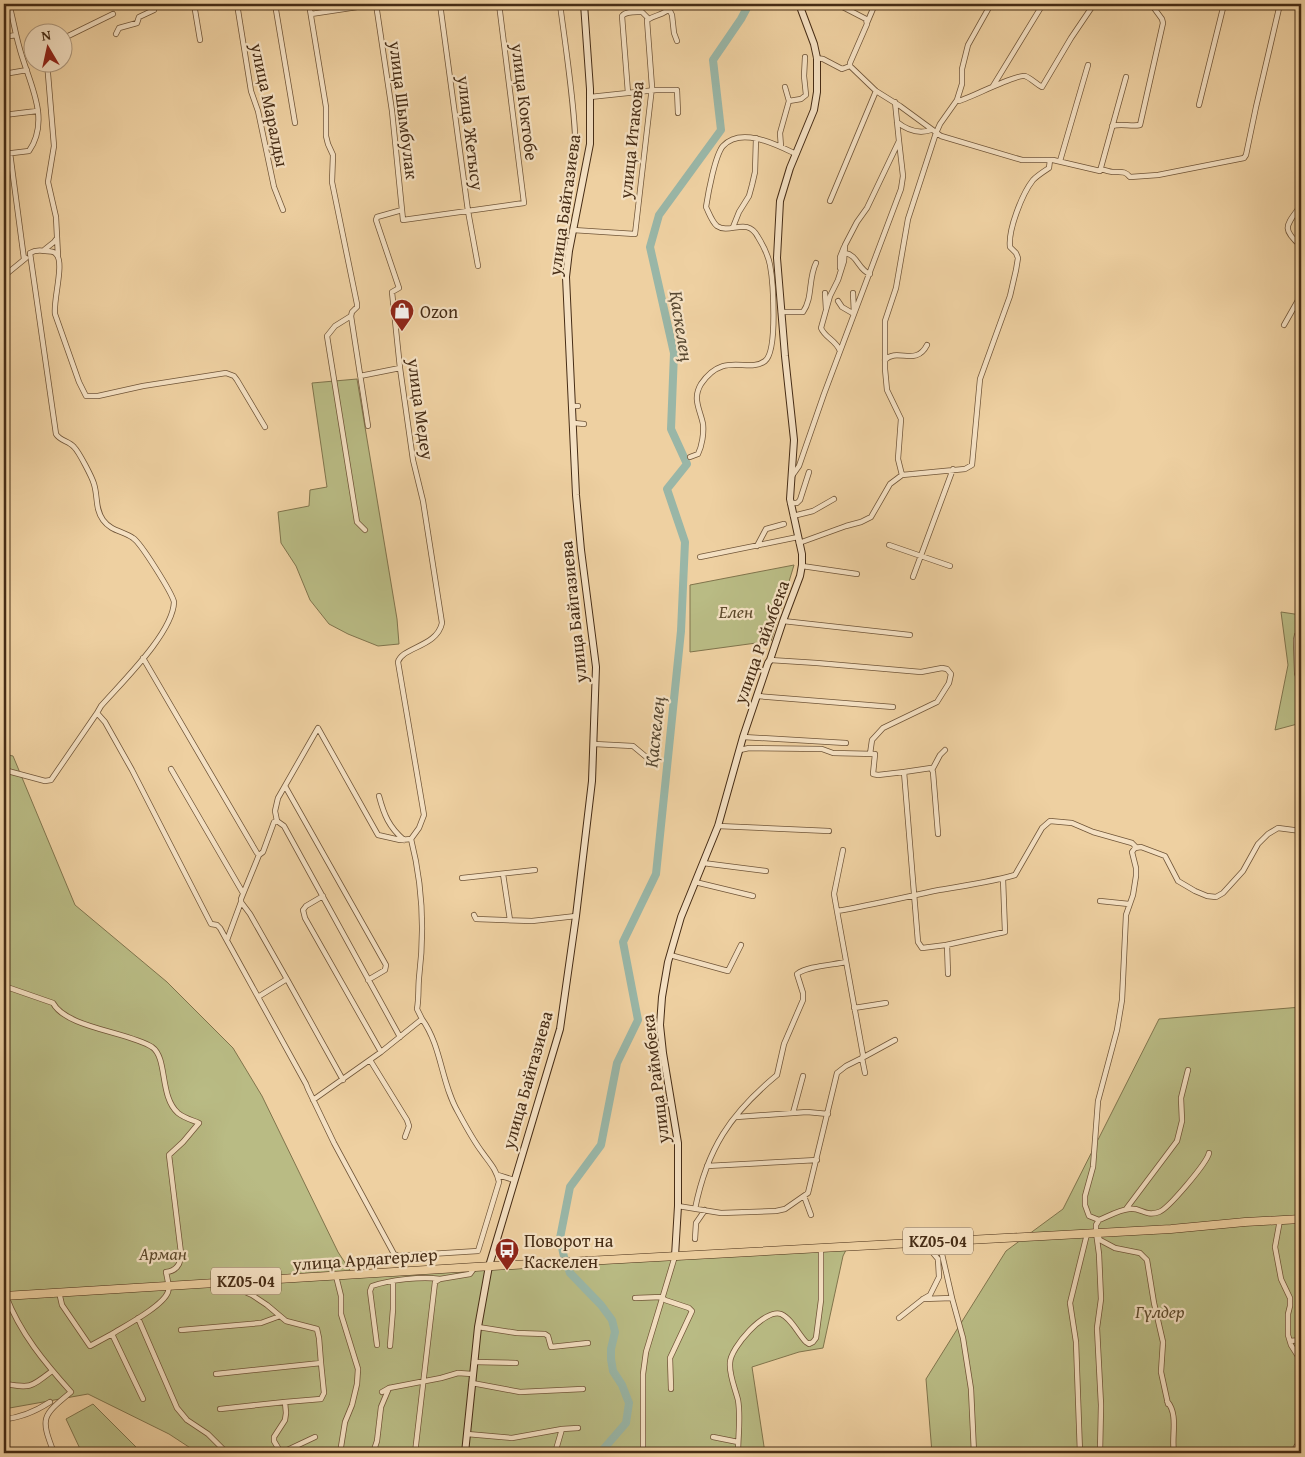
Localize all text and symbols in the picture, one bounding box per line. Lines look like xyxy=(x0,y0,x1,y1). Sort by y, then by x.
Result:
north arrow xyxy=(22,22,72,72)
text: N xyxy=(40,24,53,46)
street label: улица Шымбулак xyxy=(382,38,426,181)
street label: улица Маралды xyxy=(244,40,296,170)
street label: улица Коктобе xyxy=(504,41,546,162)
street label: улица Жетысу xyxy=(450,73,491,192)
street label: улица Итакова xyxy=(611,80,651,201)
street label: улица Байгазиева xyxy=(541,132,587,278)
water label: Қаскелең xyxy=(663,289,701,364)
shop icon: Ozon xyxy=(389,298,415,332)
place label: Ozon xyxy=(420,298,458,325)
street label: улица Медеу xyxy=(400,355,442,462)
street label: улица Байгазиева xyxy=(552,539,594,685)
street label: улица Раймбека xyxy=(726,576,796,709)
park label: Елен xyxy=(718,598,753,625)
water label: Қаскелең xyxy=(636,695,672,769)
street label: улица Байгазиева xyxy=(494,1007,560,1153)
street label: улица Раймбека xyxy=(634,1012,676,1146)
place label: Поворот на Каскелен xyxy=(524,1227,614,1275)
road number: KZ05-04 xyxy=(903,1228,973,1254)
bus stop icon: Поворот на Каскелен xyxy=(494,1237,520,1271)
park label: Арман xyxy=(138,1240,187,1267)
street label: улица Ардагерлер xyxy=(291,1240,439,1278)
road number: KZ05-04 xyxy=(211,1268,281,1294)
park label: Гүлдер xyxy=(1134,1298,1185,1325)

